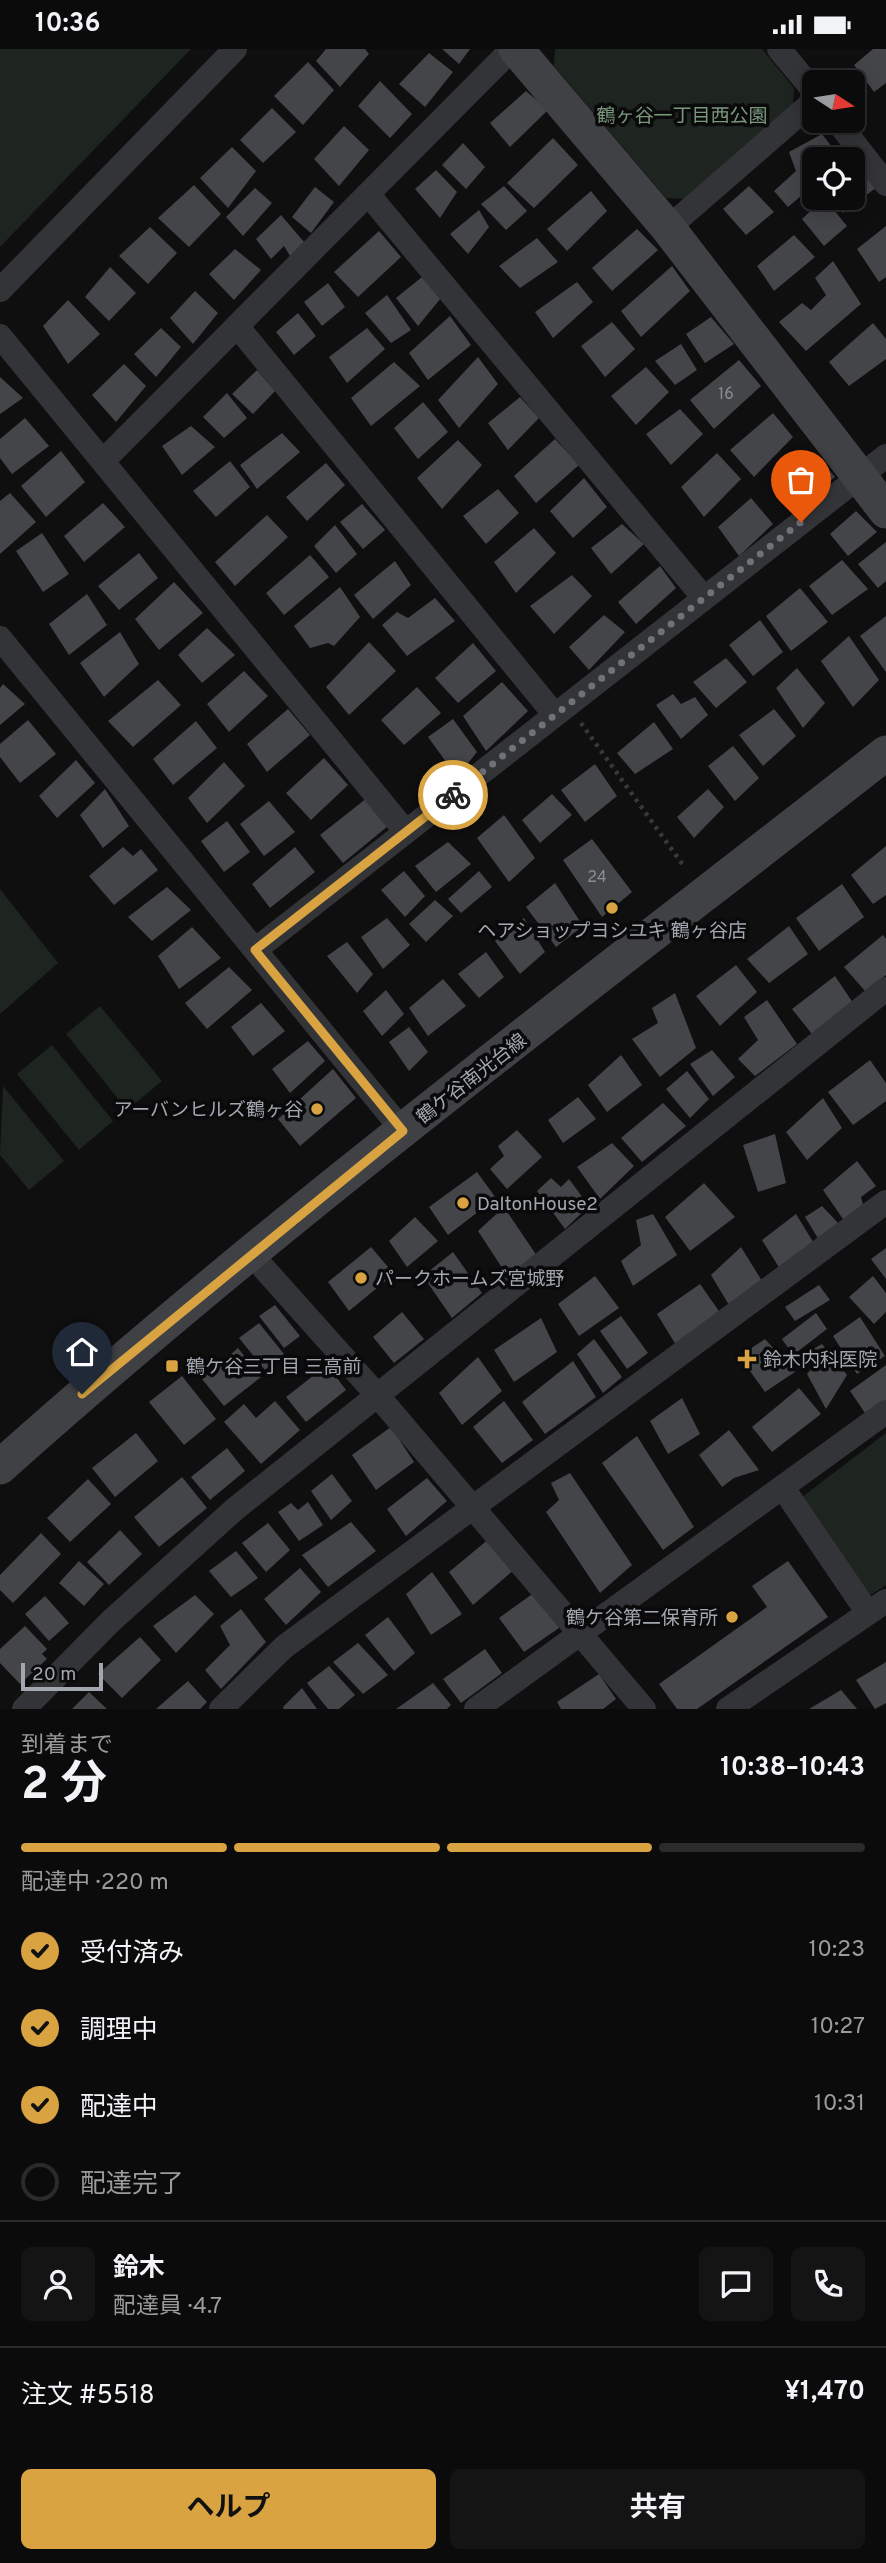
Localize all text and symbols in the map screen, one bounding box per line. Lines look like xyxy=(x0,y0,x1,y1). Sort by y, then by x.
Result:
text: 10:36 xyxy=(35,8,100,41)
north arrow xyxy=(802,70,864,133)
map controls xyxy=(802,70,865,210)
park label: 鶴ヶ谷一丁目西公園 xyxy=(596,105,768,129)
button: locate xyxy=(802,147,865,210)
house number: 16 xyxy=(718,385,734,405)
pin xyxy=(771,450,831,522)
icon: bag xyxy=(782,461,820,499)
courier xyxy=(418,760,488,830)
icon: bike xyxy=(434,776,472,814)
house number: 24 xyxy=(587,868,607,888)
marker: ヘアショップヨシユキ 鶴ヶ谷店 xyxy=(604,900,620,916)
place label: ヘアショップヨシユキ 鶴ヶ谷店 xyxy=(477,920,747,944)
street label: 鶴ケ谷南光台線 xyxy=(412,1029,532,1130)
place label: アーバンヒルズ鶴ヶ谷 xyxy=(113,1099,303,1123)
marker: アーバンヒルズ鶴ヶ谷 xyxy=(309,1101,325,1117)
place label: DaltonHouse2 xyxy=(477,1193,598,1217)
marker: DaltonHouse2 xyxy=(455,1195,471,1211)
place label: パークホームズ宮城野 xyxy=(375,1268,564,1292)
marker: パークホームズ宮城野 xyxy=(353,1270,369,1286)
pin xyxy=(52,1322,112,1394)
icon: home xyxy=(63,1333,101,1371)
marker: 鈴木内科医院 xyxy=(737,1349,757,1369)
place label: 鈴木内科医院 xyxy=(763,1349,877,1373)
place label: 鶴ケ谷三丁目 三高前 xyxy=(186,1356,361,1380)
marker: 鶴ケ谷三丁目 三高前 xyxy=(164,1358,180,1374)
place label: 鶴ケ谷第二保育所 xyxy=(566,1607,718,1631)
marker: 鶴ケ谷第二保育所 xyxy=(724,1609,740,1625)
scale bar xyxy=(21,1660,103,1692)
text: 20 m xyxy=(32,1663,76,1687)
text: 到着まで xyxy=(21,1732,113,1761)
text: 10:38–10:43 xyxy=(720,1752,865,1785)
text: 2 分 xyxy=(21,1757,107,1816)
text: 配達中 · 220 m xyxy=(21,1869,169,1898)
icon: check xyxy=(21,1932,59,1970)
text: 10:23 xyxy=(809,1936,865,1965)
text: 受付済み xyxy=(80,1938,184,1971)
icon: check xyxy=(21,2009,59,2047)
text: 10:27 xyxy=(811,2013,865,2042)
text: 調理中 xyxy=(80,2015,158,2048)
icon: check xyxy=(21,2086,59,2124)
text: 10:31 xyxy=(814,2090,865,2119)
text: 配達中 xyxy=(80,2092,158,2125)
text: 配達完了 xyxy=(80,2169,184,2202)
button: person xyxy=(21,2247,95,2321)
button: chat xyxy=(699,2247,773,2321)
button: phone xyxy=(791,2247,865,2321)
text: 鈴木 xyxy=(113,2253,165,2286)
text: 配達員 · 4.7 xyxy=(113,2293,222,2322)
text: ¥1,470 xyxy=(784,2376,865,2409)
text: 注文 #5518 xyxy=(21,2380,155,2413)
button: ヘルプ xyxy=(21,2469,436,2549)
button: 共有 xyxy=(450,2469,865,2549)

